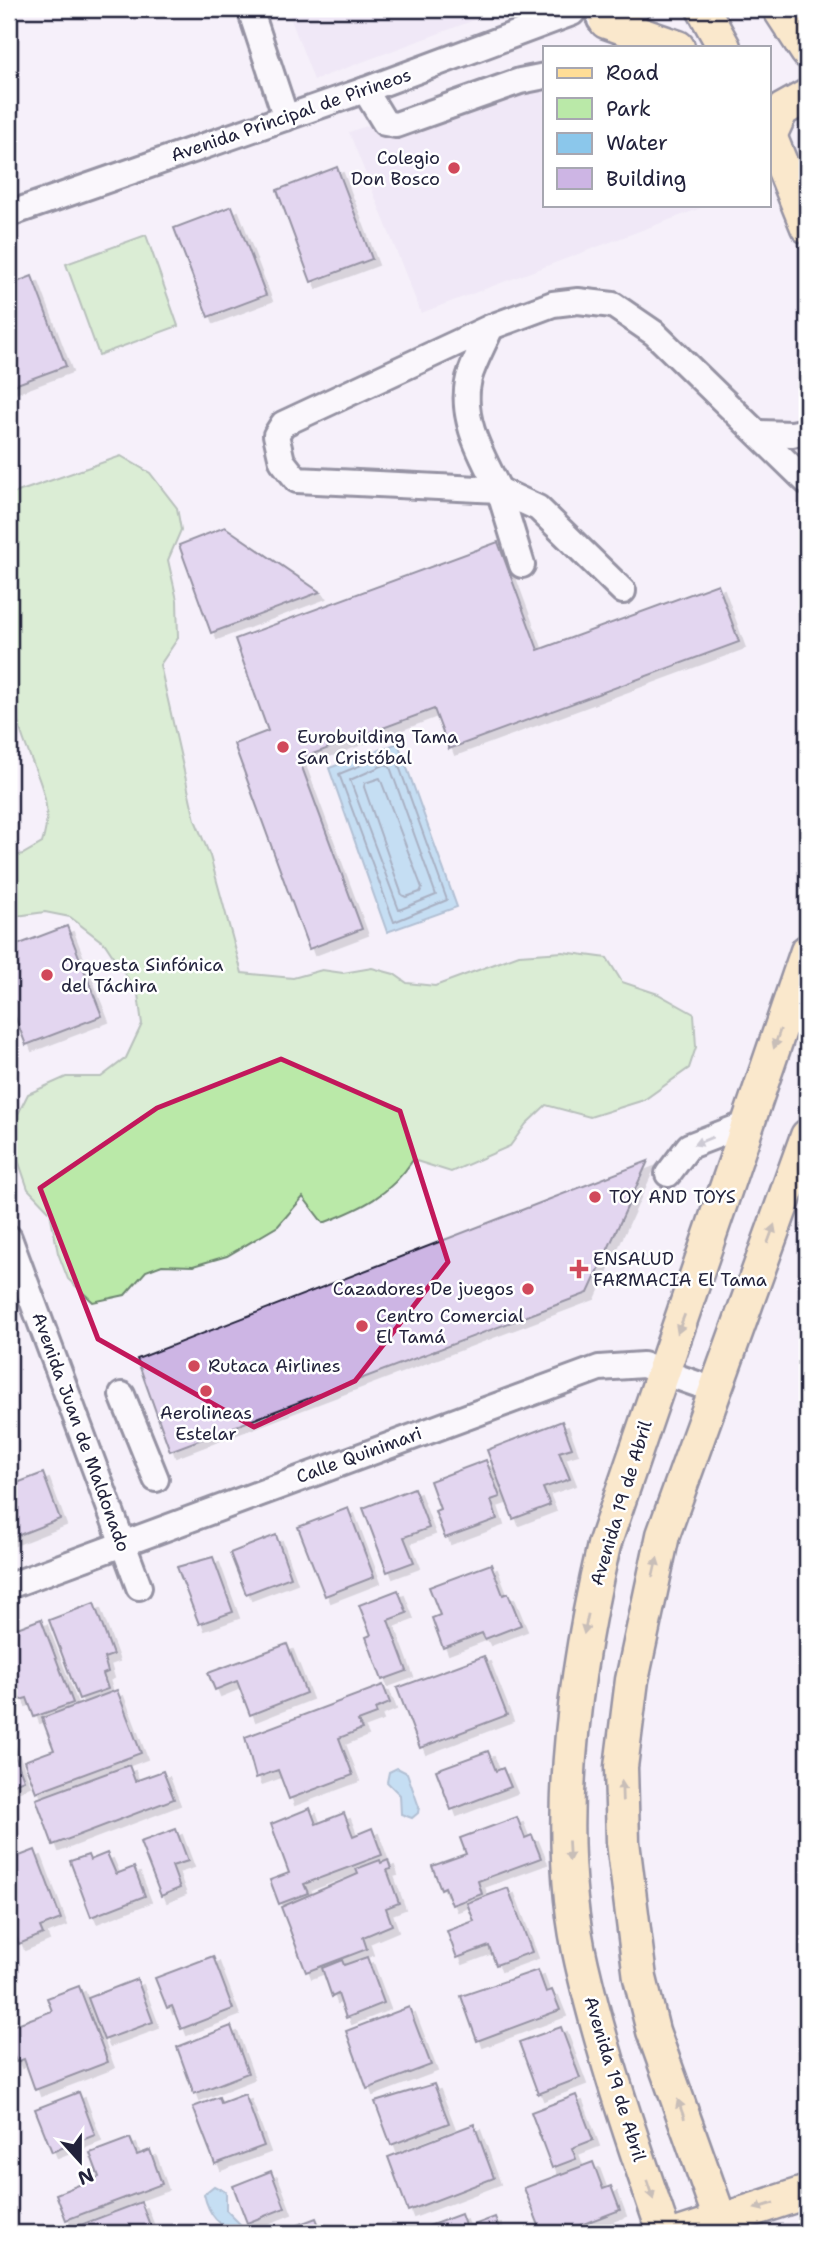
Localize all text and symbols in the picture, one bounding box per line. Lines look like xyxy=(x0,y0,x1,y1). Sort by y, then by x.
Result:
legend xyxy=(543,46,770,206)
text: Road xyxy=(606,59,659,87)
street label: Avenida Principal de Pirineos xyxy=(168,62,414,168)
text: Park xyxy=(606,95,651,123)
text: Water xyxy=(606,129,668,157)
place label: Colegio Don Bosco xyxy=(351,146,440,191)
marker: Colegio Don Bosco xyxy=(446,160,462,176)
text: Building xyxy=(606,165,686,193)
place label: Eurobuilding Tama San Cristóbal xyxy=(297,725,458,770)
marker: Eurobuilding Tama San Cristóbal xyxy=(275,739,291,755)
place label: Orquesta Sinfónica del Táchira xyxy=(61,953,223,998)
marker: Orquesta Sinfónica del Táchira xyxy=(39,967,55,983)
one-way arrow xyxy=(771,1029,782,1050)
one-way arrow xyxy=(692,1136,713,1147)
place label: TOY AND TOYS xyxy=(609,1185,736,1209)
marker: TOY AND TOYS xyxy=(587,1189,603,1205)
one-way arrow xyxy=(766,1223,777,1244)
place label: ENSALUD FARMACIA El Tama xyxy=(593,1247,767,1292)
marker: ENSALUD FARMACIA El Tama xyxy=(571,1261,587,1277)
place label: Cazadores De juegos xyxy=(333,1277,514,1301)
marker: Cazadores De juegos xyxy=(520,1281,536,1297)
place label: Centro Comercial El Tamá xyxy=(376,1304,525,1349)
street label: Avenida Juan de Maldonado xyxy=(26,1309,136,1555)
one-way arrow xyxy=(675,1314,686,1335)
marker: Centro Comercial El Tamá xyxy=(354,1318,370,1334)
place label: Rutaca Airlines xyxy=(208,1354,341,1378)
marker: Rutaca Airlines xyxy=(186,1358,202,1374)
marker: Aerolineas Estelar xyxy=(198,1383,214,1399)
place label: Aerolineas Estelar xyxy=(160,1401,252,1446)
street label: Avenida 19 de Abril xyxy=(584,1417,658,1589)
street label: Calle Quinimari xyxy=(293,1421,425,1489)
one-way arrow xyxy=(650,1556,661,1578)
one-way arrow xyxy=(581,1613,592,1635)
one-way arrow xyxy=(616,1780,627,1802)
one-way arrow xyxy=(564,1840,575,1862)
street label: Avenida 19 de Abril xyxy=(578,1993,652,2165)
one-way arrow xyxy=(675,2099,686,2120)
north arrow xyxy=(46,2126,116,2196)
text: N xyxy=(74,2162,97,2191)
one-way arrow xyxy=(645,2180,656,2201)
one-way arrow xyxy=(753,2202,774,2212)

